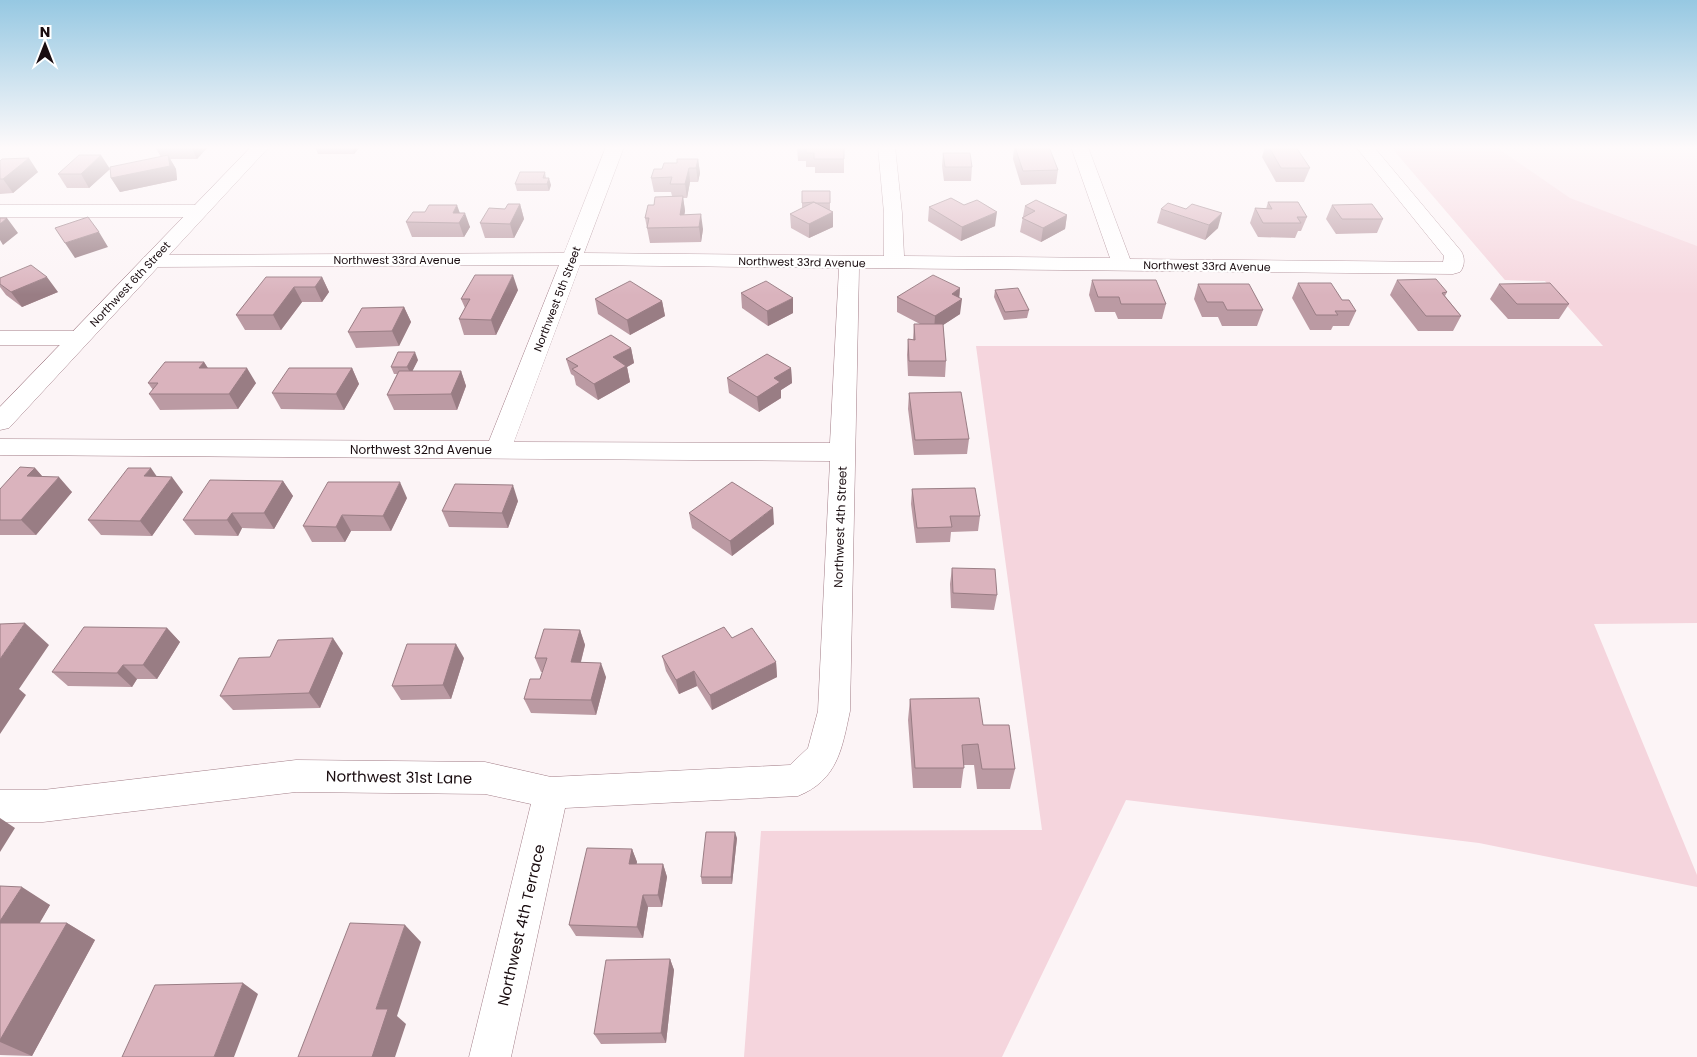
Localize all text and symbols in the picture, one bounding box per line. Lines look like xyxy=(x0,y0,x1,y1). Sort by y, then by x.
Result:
north arrow xyxy=(20,20,70,70)
text: N xyxy=(40,22,50,42)
street label: Northwest 6th Street xyxy=(86,238,174,330)
street label: Northwest 5th Street xyxy=(530,244,584,354)
street label: Northwest 33rd Avenue xyxy=(333,252,461,268)
street label: Northwest 33rd Avenue xyxy=(738,253,866,271)
street label: Northwest 33rd Avenue xyxy=(1143,257,1271,275)
street label: Northwest 32nd Avenue xyxy=(350,441,492,458)
street label: Northwest 4th Street xyxy=(829,466,851,588)
street label: Northwest 31st Lane xyxy=(326,765,472,789)
street label: Northwest 4th Terrace xyxy=(492,842,550,1008)

